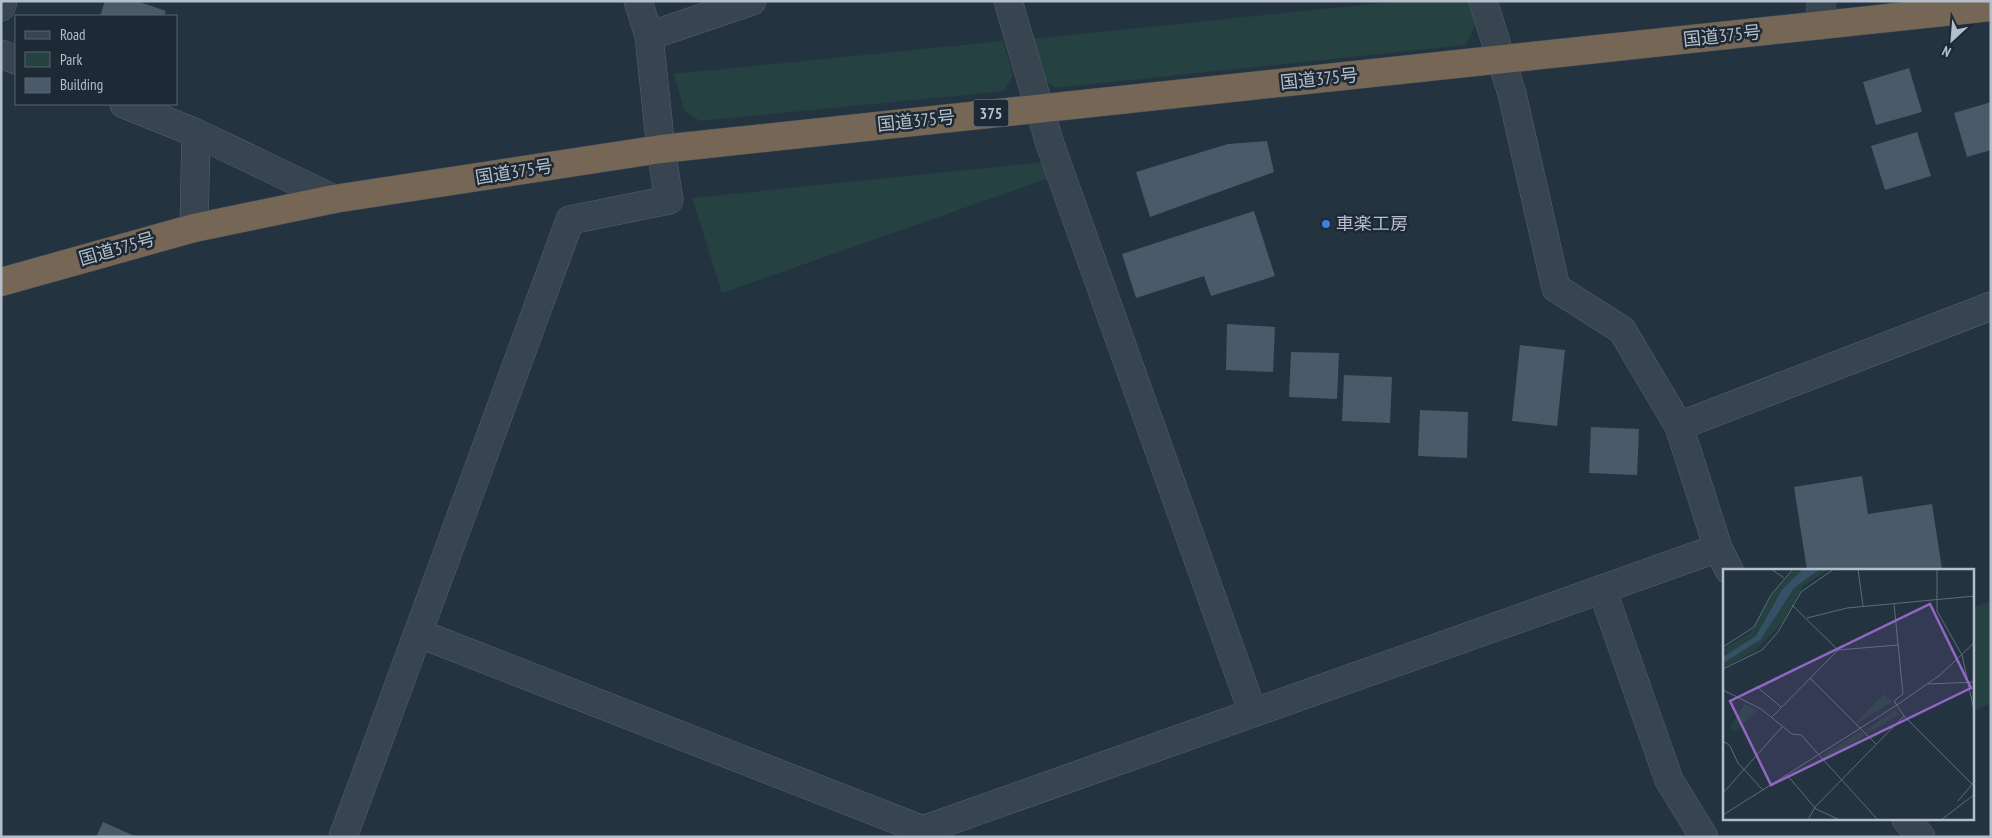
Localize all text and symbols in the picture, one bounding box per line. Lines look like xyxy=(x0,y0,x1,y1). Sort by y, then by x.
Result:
legend xyxy=(15,15,178,105)
north arrow xyxy=(1927,15,1977,65)
street label: 国道375号 xyxy=(1682,20,1762,51)
text: Road xyxy=(60,25,86,44)
text: N xyxy=(1939,42,1954,61)
text: Park xyxy=(60,50,82,69)
street label: 国道375号 xyxy=(1279,63,1359,94)
text: Building xyxy=(60,75,103,94)
road number: 375 xyxy=(974,100,1008,126)
street label: 国道375号 xyxy=(876,105,956,136)
street label: 国道375号 xyxy=(473,154,554,189)
place label: 車楽工房 xyxy=(1336,212,1408,235)
marker: 車楽工房 xyxy=(1320,218,1332,230)
street label: 国道375号 xyxy=(76,227,158,270)
inset map xyxy=(1723,569,1974,820)

